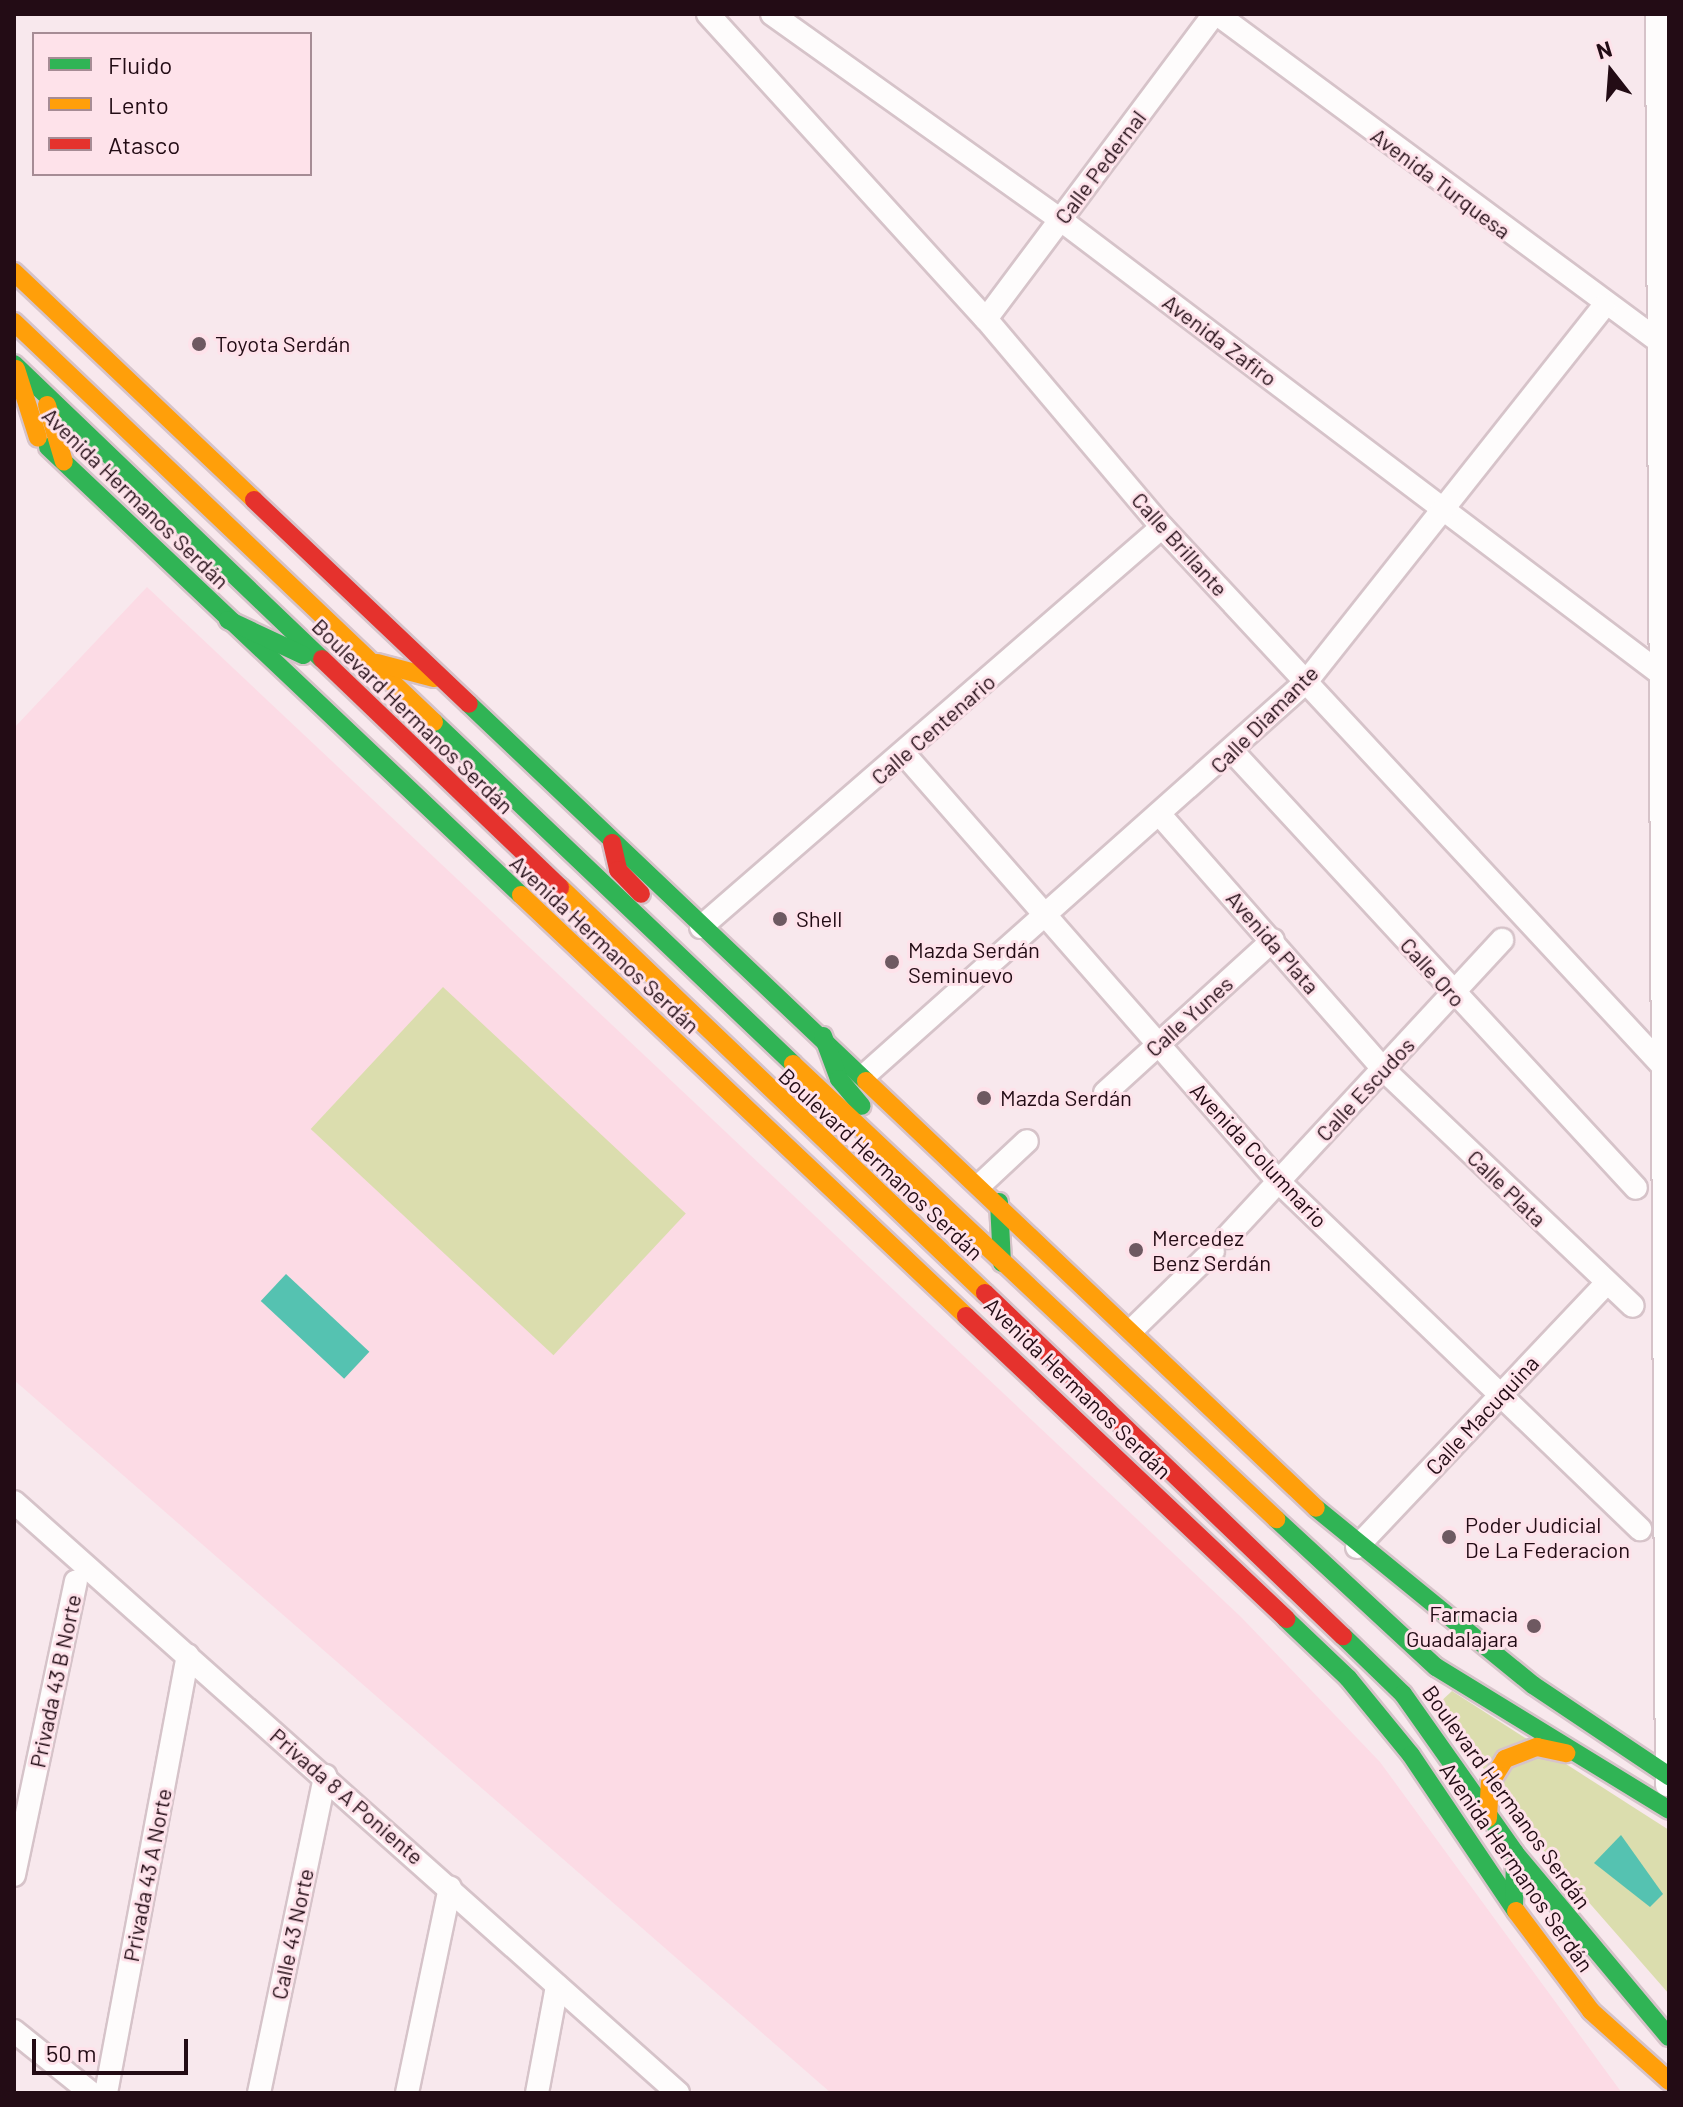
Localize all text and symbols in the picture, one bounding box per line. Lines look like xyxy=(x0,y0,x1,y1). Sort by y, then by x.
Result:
legend xyxy=(32,32,312,176)
north arrow xyxy=(1571,32,1651,112)
text: N xyxy=(1593,34,1615,64)
text: Fluido xyxy=(108,50,172,79)
text: Lento xyxy=(108,90,169,119)
street label: Calle Pedernal xyxy=(1049,105,1151,229)
street label: Avenida Turquesa xyxy=(1366,122,1516,244)
text: Atasco xyxy=(108,130,180,159)
street label: Avenida Zafiro xyxy=(1158,288,1282,392)
place label: Toyota Serdán xyxy=(215,331,350,357)
marker: Toyota Serdán xyxy=(190,335,208,353)
street label: Avenida Hermanos Serdán xyxy=(37,402,235,594)
street label: Calle Brillante xyxy=(1126,487,1234,601)
street label: Boulevard Hermanos Serdán xyxy=(307,613,519,819)
street label: Calle Diamante xyxy=(1205,660,1323,778)
street label: Calle Centenario xyxy=(866,668,1000,790)
street label: Avenida Hermanos Serdán xyxy=(505,849,705,1039)
street label: Avenida Plata xyxy=(1221,885,1325,999)
place label: Shell xyxy=(796,906,842,932)
marker: Shell xyxy=(771,910,789,928)
street label: Calle Oro xyxy=(1395,932,1471,1012)
place label: Mazda Serdán Seminuevo xyxy=(908,936,1040,988)
marker: Mazda Serdán Seminuevo xyxy=(883,953,901,971)
street label: Calle Yunes xyxy=(1140,970,1238,1062)
street label: Calle Escudos xyxy=(1310,1032,1420,1146)
street label: Boulevard Hermanos Serdán xyxy=(773,1062,989,1266)
street label: Avenida Columnario xyxy=(1185,1077,1333,1233)
place label: Mazda Serdán xyxy=(1000,1085,1132,1111)
marker: Mazda Serdán xyxy=(975,1089,993,1107)
street label: Calle Plata xyxy=(1462,1144,1552,1232)
place label: Mercedez Benz Serdán xyxy=(1152,1224,1271,1276)
marker: Mercedez Benz Serdán xyxy=(1127,1241,1145,1259)
street label: Avenida Hermanos Serdán xyxy=(979,1292,1177,1484)
street label: Calle Macuquina xyxy=(1420,1350,1544,1480)
place label: Poder Judicial De La Federacion xyxy=(1465,1511,1630,1562)
marker: Poder Judicial De La Federacion xyxy=(1440,1528,1458,1546)
street label: Privada 43 B Norte xyxy=(24,1592,86,1770)
place label: Farmacia Guadalajara xyxy=(1406,1600,1518,1652)
marker: Farmacia Guadalajara xyxy=(1525,1617,1543,1635)
street label: Boulevard Hermanos Serdán xyxy=(1417,1680,1597,1914)
street label: Privada 8 A Poniente xyxy=(265,1722,429,1870)
street label: Avenida Hermanos Serdán xyxy=(1435,1757,1599,1977)
street label: Privada 43 A Norte xyxy=(117,1786,177,1964)
street label: Calle 43 Norte xyxy=(265,1866,319,2002)
scale bar xyxy=(36,2023,192,2073)
text: 50 m xyxy=(46,2038,97,2067)

